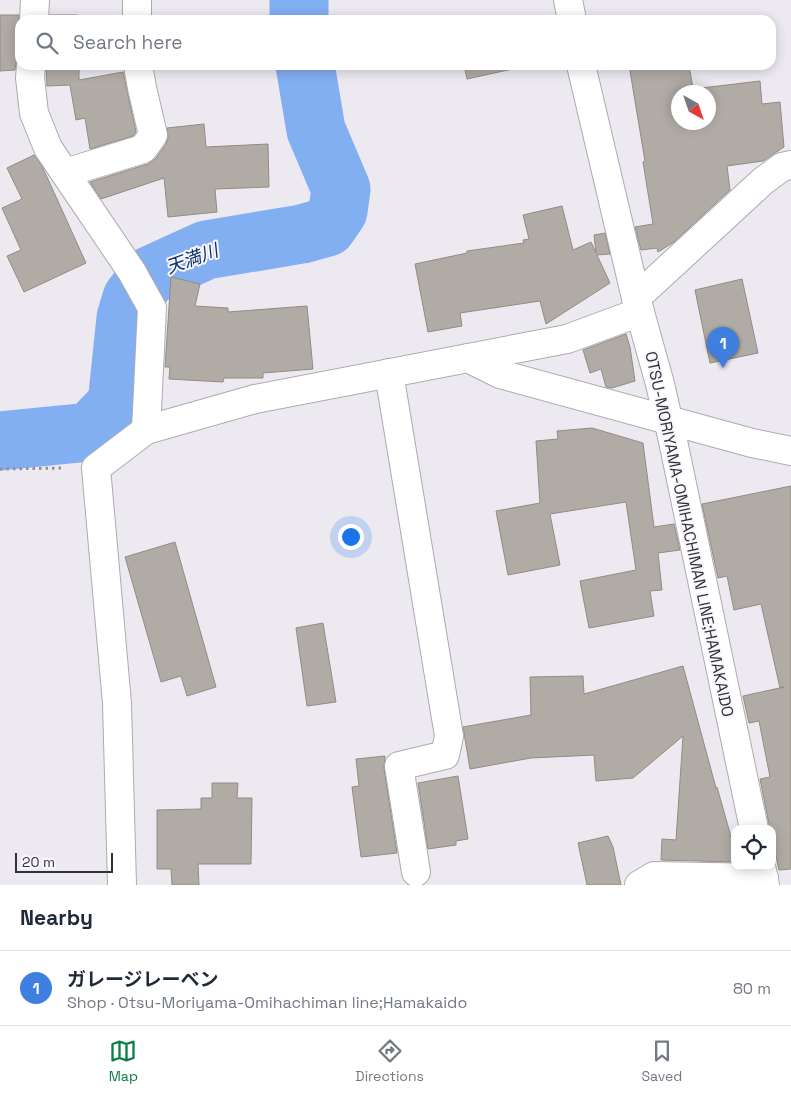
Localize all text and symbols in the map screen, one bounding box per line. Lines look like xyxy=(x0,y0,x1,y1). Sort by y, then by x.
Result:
search box xyxy=(15,15,776,70)
icon: search xyxy=(33,29,61,57)
text: Search here xyxy=(73,30,183,55)
north arrow xyxy=(671,85,716,130)
water label: 天満川 xyxy=(163,238,223,279)
pin: 1 xyxy=(707,327,739,368)
street label: OTSU-MORIYAMA-OMIHACHIMAN LINE;HAMAKAIDO xyxy=(640,349,739,719)
your location xyxy=(338,524,364,550)
map controls xyxy=(731,825,776,870)
button: locate xyxy=(731,825,776,870)
scale bar xyxy=(15,850,112,873)
text: 20 m xyxy=(22,853,55,871)
text: Nearby xyxy=(20,904,93,931)
text: ガレージレーベン xyxy=(67,967,219,992)
text: 1 xyxy=(32,978,40,999)
text: 80 m xyxy=(733,978,771,999)
text: Shop · Otsu-Moriyama-Omihachiman line;Hamakaido xyxy=(67,992,467,1013)
tab: Map xyxy=(109,1037,138,1085)
tab: Directions xyxy=(355,1037,424,1085)
tab: Saved xyxy=(641,1037,682,1085)

